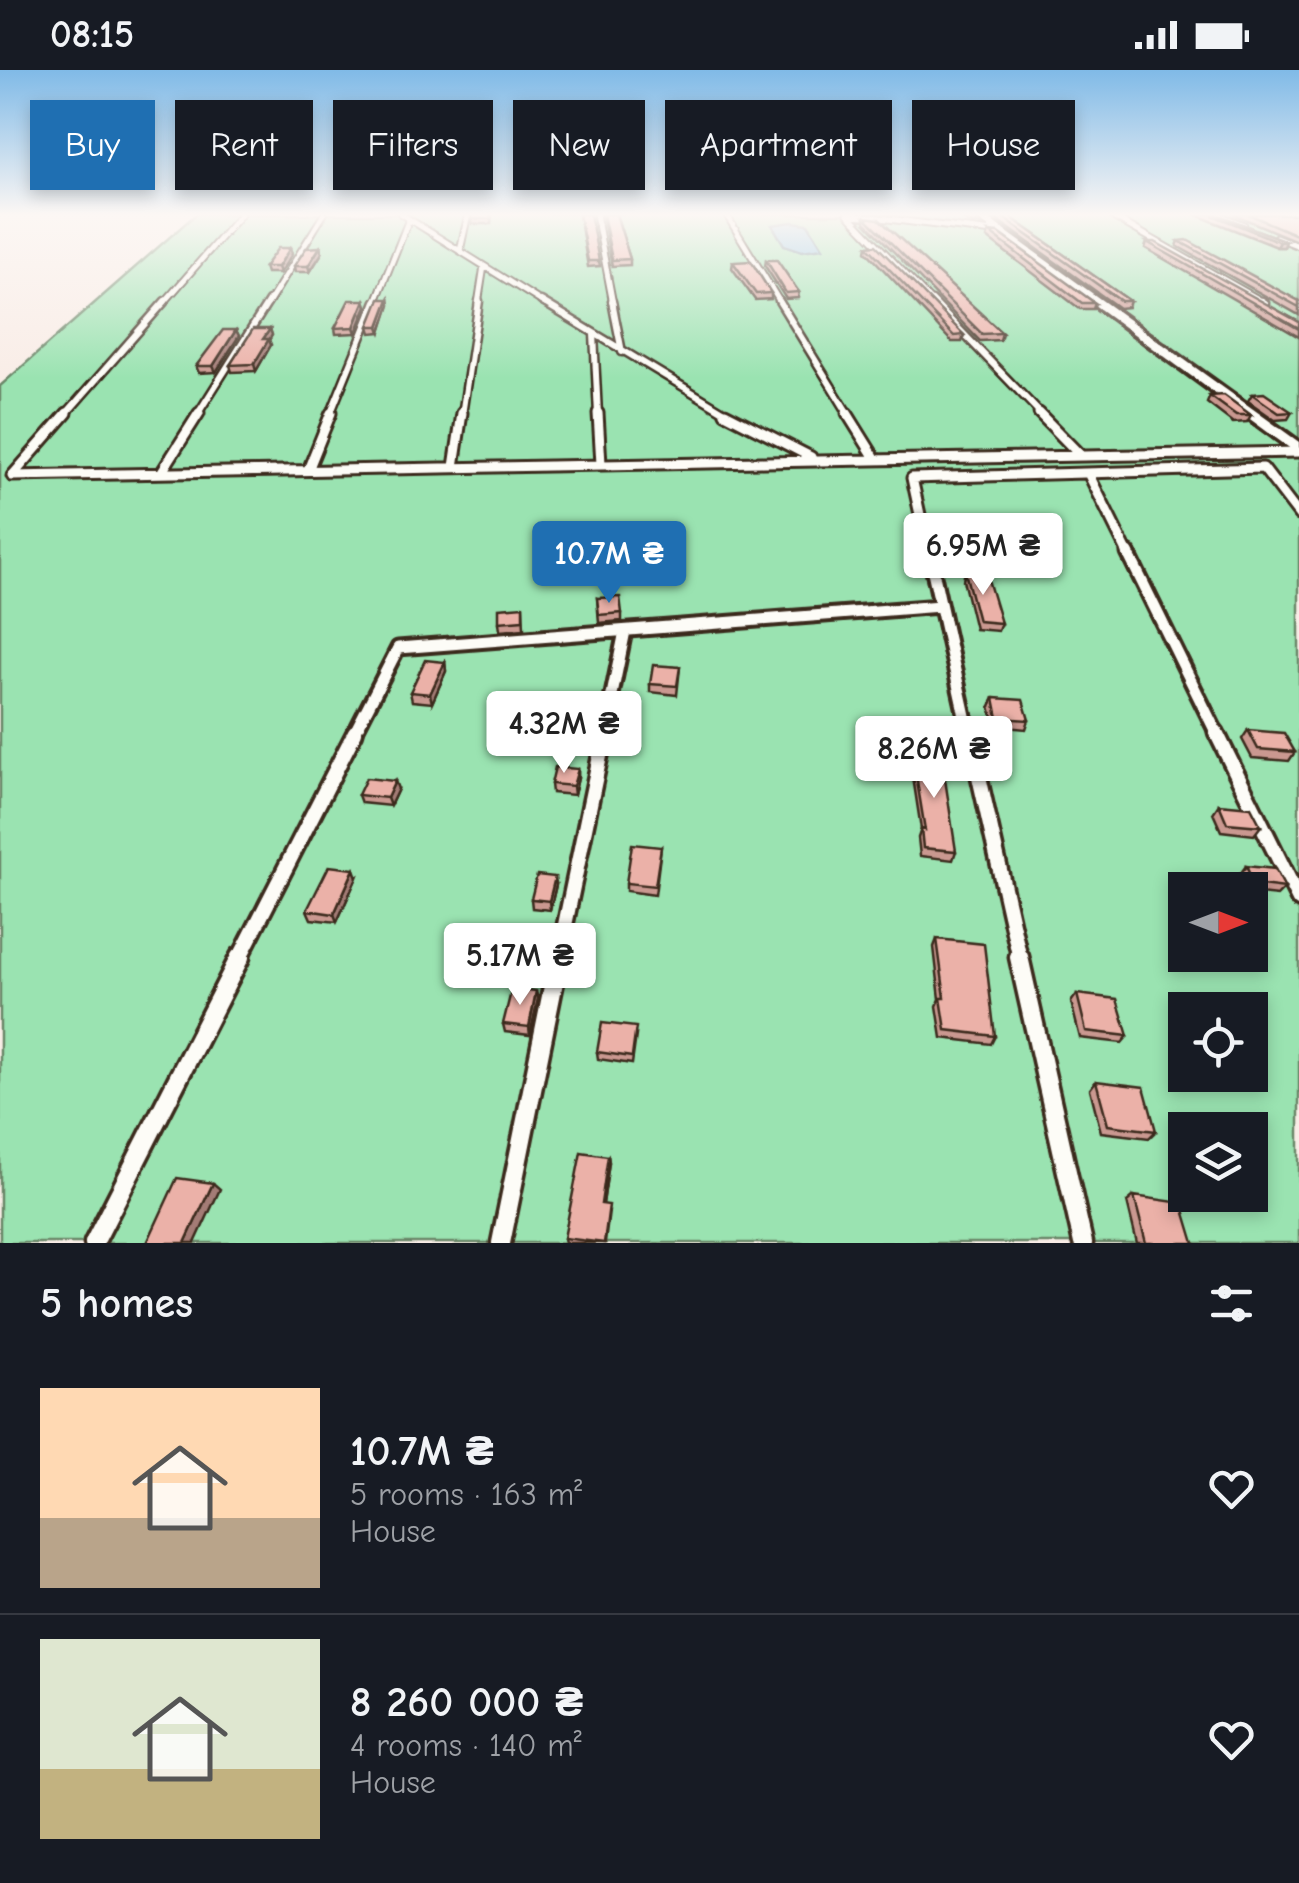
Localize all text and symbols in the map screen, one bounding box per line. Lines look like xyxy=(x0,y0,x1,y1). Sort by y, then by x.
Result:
text: 08:15 xyxy=(50,13,134,57)
chip: Buy xyxy=(30,100,155,190)
chip: Rent xyxy=(175,100,313,190)
chip: Filters xyxy=(333,100,493,190)
chip: New xyxy=(513,100,645,190)
chip: Apartment xyxy=(665,100,892,190)
chip: House xyxy=(912,100,1075,190)
pin: 6.95M ₴ xyxy=(891,513,1075,598)
pin: 10.7M ₴ xyxy=(517,521,701,606)
text: 6.95M ₴ xyxy=(926,527,1040,564)
text: 10.7M ₴ xyxy=(554,535,664,572)
pin: 4.32M ₴ xyxy=(472,691,656,776)
text: 4.32M ₴ xyxy=(508,705,620,742)
pin: 8.26M ₴ xyxy=(842,716,1026,801)
text: 8.26M ₴ xyxy=(877,730,991,767)
north arrow xyxy=(1168,872,1268,972)
map controls xyxy=(1168,872,1268,1212)
pin: 5.17M ₴ xyxy=(428,923,612,1008)
text: 5.17M ₴ xyxy=(466,937,574,974)
button: locate xyxy=(1168,992,1268,1092)
button: layers xyxy=(1168,1112,1268,1212)
icon: filters xyxy=(1204,1276,1259,1331)
text: 5 homes xyxy=(40,1279,193,1328)
text: 10.7M ₴ xyxy=(350,1427,494,1476)
icon: home xyxy=(120,1428,240,1548)
icon: heart xyxy=(1204,1461,1259,1516)
text: 5 rooms · 163 m² xyxy=(350,1476,582,1513)
text: House xyxy=(350,1513,436,1550)
text: 8 260 000 ₴ xyxy=(350,1678,583,1727)
icon: home xyxy=(120,1679,240,1799)
icon: heart xyxy=(1204,1712,1259,1767)
text: 4 rooms · 140 m² xyxy=(350,1727,582,1764)
text: House xyxy=(350,1764,436,1801)

